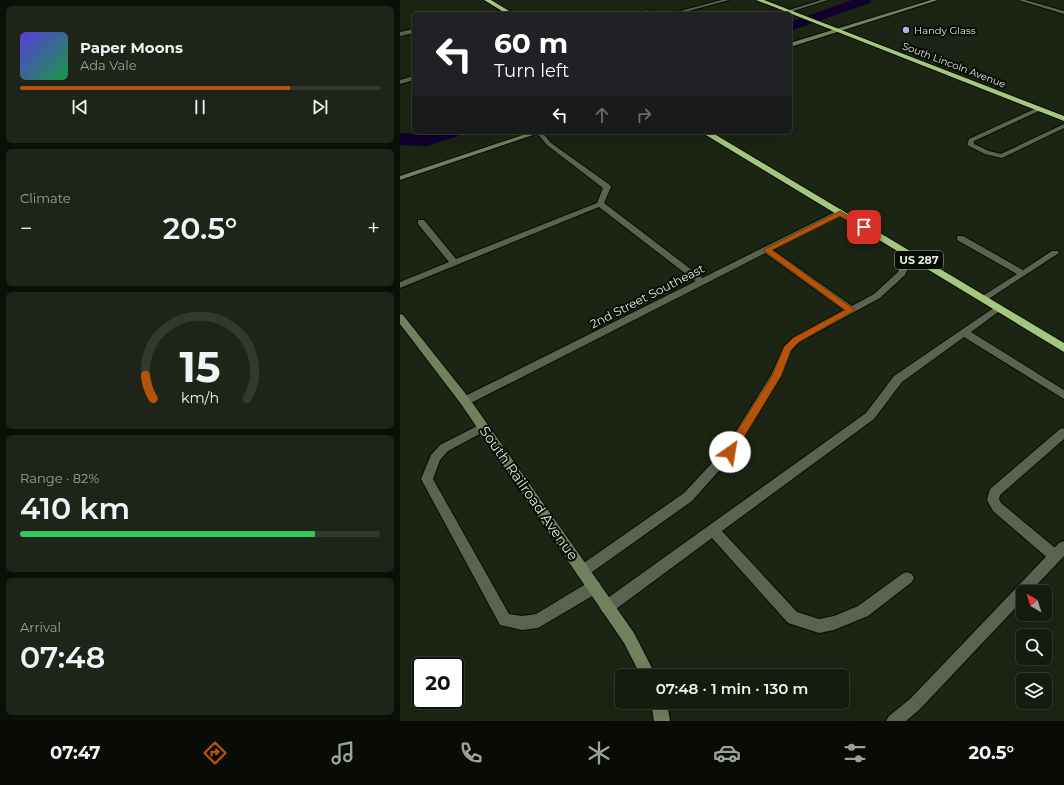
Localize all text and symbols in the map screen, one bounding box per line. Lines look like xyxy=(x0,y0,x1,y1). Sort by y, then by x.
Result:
place label: Handy Glass xyxy=(914,24,976,37)
marker: Handy Glass xyxy=(901,25,911,35)
text: 60 m xyxy=(494,26,568,60)
icon: left xyxy=(428,28,480,80)
text: Paper Moons xyxy=(80,38,183,57)
street label: South Lincoln Avenue xyxy=(901,39,1007,91)
text: Ada Vale xyxy=(80,57,137,73)
text: Turn left xyxy=(494,60,569,82)
icon: previous xyxy=(69,96,91,118)
icon: pause xyxy=(189,96,211,118)
icon: next xyxy=(309,96,331,118)
icon: left xyxy=(549,104,571,126)
icon: ahead xyxy=(591,104,613,126)
icon: right xyxy=(633,104,655,126)
text: Climate xyxy=(20,190,71,206)
text: 20.5° xyxy=(163,210,237,247)
pin xyxy=(847,210,881,244)
text: − xyxy=(20,215,33,242)
text: + xyxy=(367,215,380,242)
icon: arrive xyxy=(853,216,875,238)
road number: US 287 xyxy=(895,251,943,269)
street label: 2nd Street Southeast xyxy=(587,261,707,331)
text: 15 xyxy=(179,341,221,391)
text: km/h xyxy=(181,388,219,406)
street label: South Railroad Avenue xyxy=(476,422,582,564)
position arrow xyxy=(709,431,751,473)
text: Range · 82% xyxy=(20,470,99,486)
text: 410 km xyxy=(20,490,130,527)
north arrow xyxy=(1016,585,1052,621)
map controls xyxy=(1016,585,1052,709)
text: Arrival xyxy=(20,619,61,635)
button: search xyxy=(1016,629,1052,665)
text: 07:48 xyxy=(20,639,105,676)
speed limit sign: 20 xyxy=(412,657,464,709)
button: layers xyxy=(1016,673,1052,709)
text: 07:48 · 1 min · 130 m xyxy=(656,679,808,698)
icon: directions xyxy=(201,739,229,767)
icon: music xyxy=(329,739,357,767)
icon: phone xyxy=(457,739,485,767)
icon: climate xyxy=(585,739,613,767)
icon: car xyxy=(713,739,741,767)
icon: filters xyxy=(841,739,869,767)
text: 07:47 xyxy=(50,742,101,764)
text: 20.5° xyxy=(969,742,1014,764)

